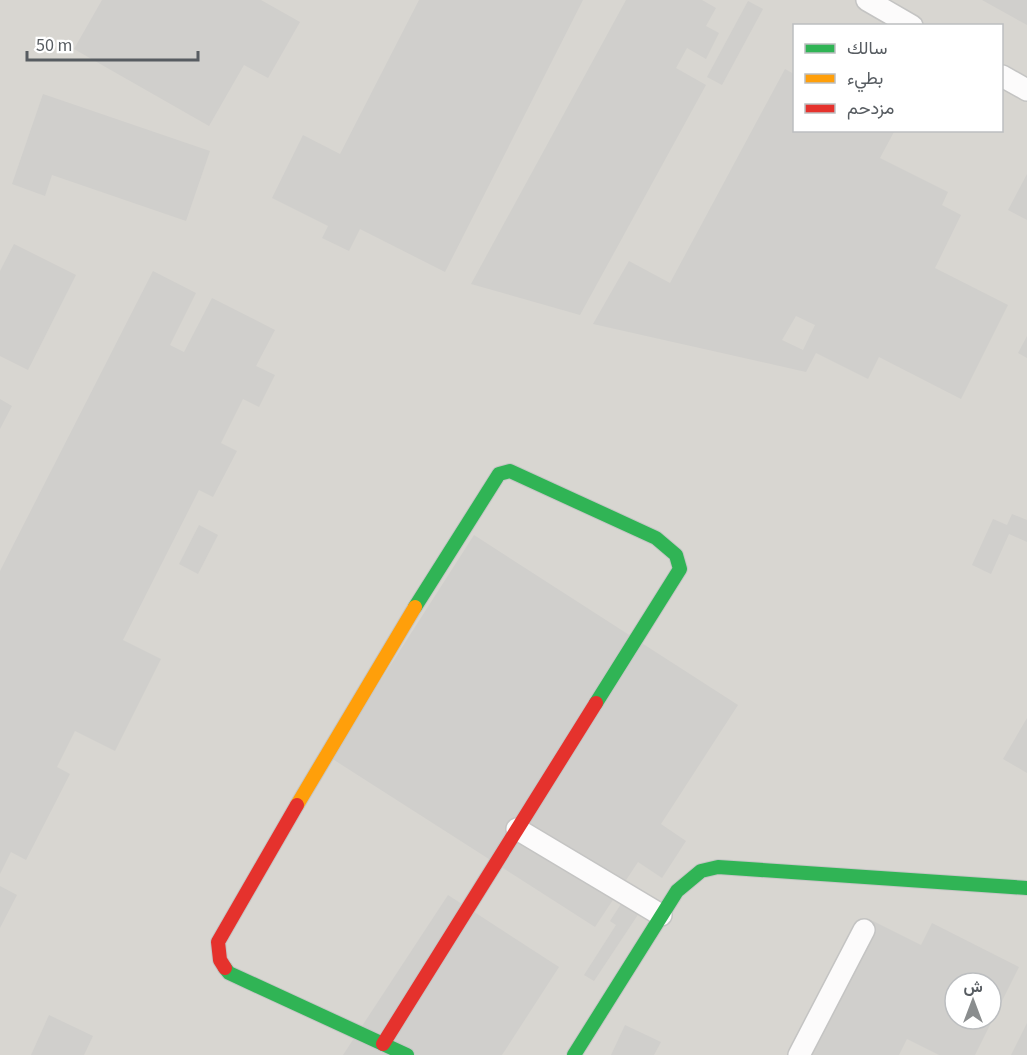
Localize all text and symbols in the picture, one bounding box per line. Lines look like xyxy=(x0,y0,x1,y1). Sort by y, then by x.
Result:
scale bar xyxy=(27,24,198,62)
legend xyxy=(793,24,1003,132)
text: 50 m xyxy=(36,33,72,58)
text: سالك xyxy=(847,36,887,61)
text: بطيء xyxy=(847,66,883,93)
text: مزدحم xyxy=(847,96,894,121)
north arrow xyxy=(943,971,1003,1031)
text: ش xyxy=(963,976,983,998)

